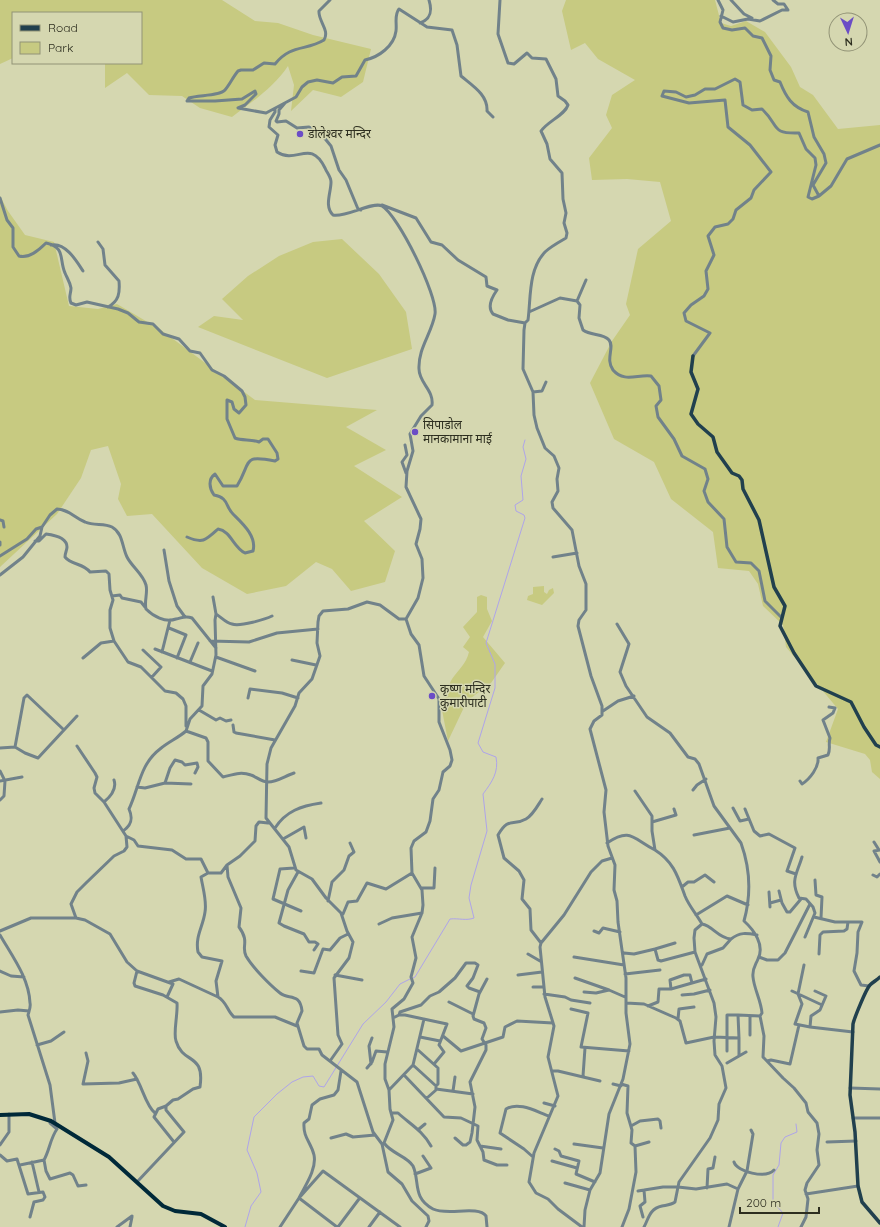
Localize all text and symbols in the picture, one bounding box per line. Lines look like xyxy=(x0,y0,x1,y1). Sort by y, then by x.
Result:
legend xyxy=(12,12,142,64)
north arrow xyxy=(828,12,868,52)
text: Road xyxy=(48,20,78,35)
text: N xyxy=(844,35,853,49)
text: Park xyxy=(48,40,73,55)
place label: डोलेश्‍वर मन्दिर xyxy=(307,126,372,141)
marker: डोलेश्‍वर मन्दिर xyxy=(295,129,305,139)
place label: सिपाडोल मानकामाना माई xyxy=(423,417,493,446)
marker: सिपाडोल मानकामाना माई xyxy=(410,427,420,437)
place label: कृष्ण मन्दिर कुमारीपाटी xyxy=(440,681,491,711)
marker: कृष्ण मन्दिर कुमारीपाटी xyxy=(427,691,437,701)
scale bar xyxy=(740,1189,819,1215)
text: 200 m xyxy=(746,1195,781,1210)

